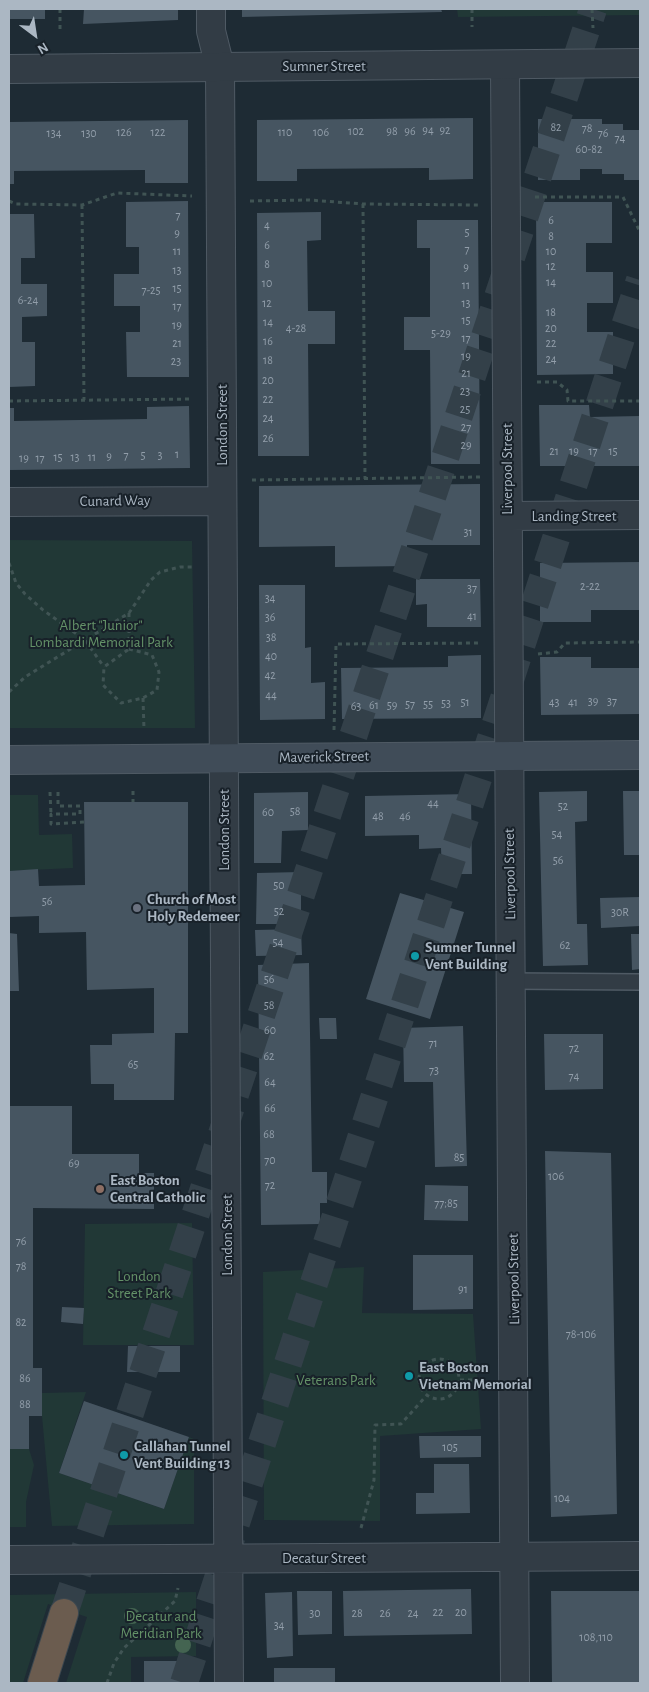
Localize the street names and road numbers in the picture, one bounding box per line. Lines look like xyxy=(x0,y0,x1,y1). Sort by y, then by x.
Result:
street label: Sumner Street xyxy=(282,57,366,75)
street label: London Street xyxy=(213,384,231,466)
street label: Liverpool Street xyxy=(498,423,516,515)
street label: Cunard Way xyxy=(80,491,150,511)
street label: Landing Street xyxy=(532,507,616,525)
street label: Maverick Street xyxy=(279,747,369,767)
street label: London Street xyxy=(215,789,233,871)
street label: Liverpool Street xyxy=(500,828,520,920)
street label: London Street xyxy=(218,1194,236,1276)
street label: Liverpool Street xyxy=(504,1233,524,1325)
street label: Decatur Street xyxy=(282,1549,366,1567)

